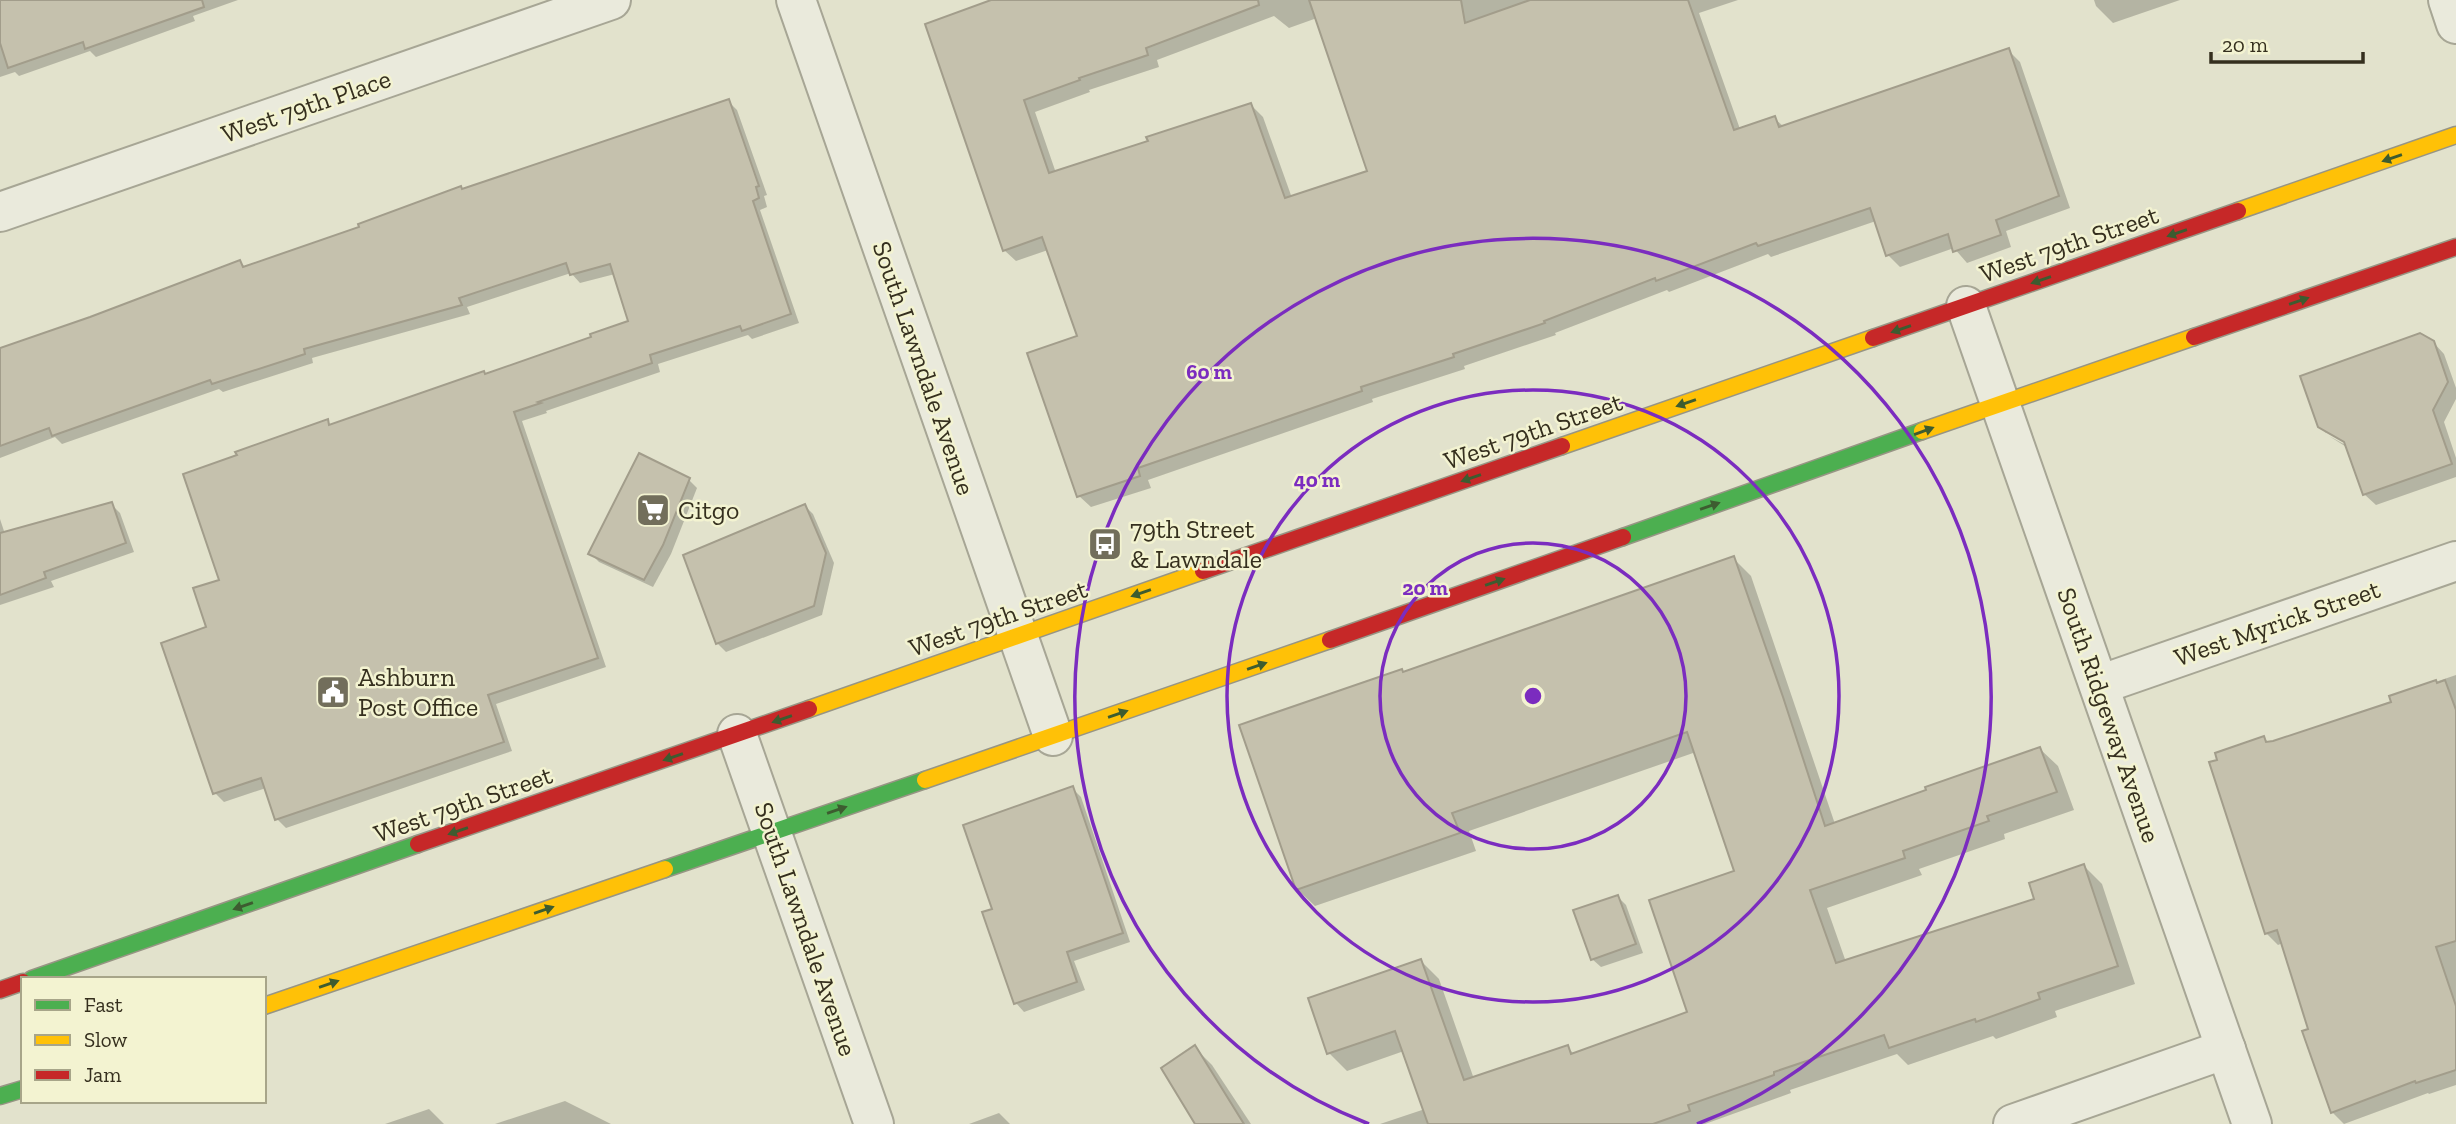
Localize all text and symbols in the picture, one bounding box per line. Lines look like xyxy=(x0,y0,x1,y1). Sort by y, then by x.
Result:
scale bar xyxy=(2211,21,2363,65)
text: 20 m xyxy=(2222,32,2268,57)
street label: West 79th Place xyxy=(217,62,395,150)
one-way arrow xyxy=(2381,153,2402,164)
street label: West 79th Street xyxy=(1976,198,2163,290)
one-way arrow xyxy=(2166,228,2187,239)
street label: South Lawndale Avenue xyxy=(866,237,982,499)
one-way arrow xyxy=(2031,275,2052,286)
one-way arrow xyxy=(2288,295,2309,306)
one-way arrow xyxy=(1890,324,1911,335)
text: 60 m xyxy=(1186,359,1232,384)
street label: West 79th Street xyxy=(1440,385,1627,477)
one-way arrow xyxy=(1676,398,1697,409)
one-way arrow xyxy=(1914,425,1935,436)
text: 40 m xyxy=(1294,467,1341,492)
one-way arrow xyxy=(1461,473,1482,484)
supermarket icon: Citgo xyxy=(634,491,672,529)
place label: Citgo xyxy=(678,494,739,526)
one-way arrow xyxy=(1699,500,1720,511)
place label: 79th Street & Lawndale xyxy=(1130,513,1262,575)
bus stop icon: 79th Street & Lawndale xyxy=(1086,525,1124,563)
street label: West 79th Street xyxy=(905,572,1092,664)
street label: West Myrick Street xyxy=(2170,573,2385,673)
text: 20 m xyxy=(1402,575,1448,600)
one-way arrow xyxy=(1485,576,1506,587)
street label: South Ridgeway Avenue xyxy=(2050,583,2168,847)
one-way arrow xyxy=(1130,588,1151,599)
one-way arrow xyxy=(1247,660,1268,671)
place label: Ashburn Post Office xyxy=(358,661,478,723)
public building icon: Ashburn Post Office xyxy=(314,673,352,711)
centre of rings xyxy=(1521,684,1545,708)
one-way arrow xyxy=(1107,708,1128,719)
one-way arrow xyxy=(771,714,792,725)
one-way arrow xyxy=(662,752,683,763)
street label: West 79th Street xyxy=(370,758,557,850)
street label: South Lawndale Avenue xyxy=(748,798,864,1060)
one-way arrow xyxy=(826,804,847,815)
one-way arrow xyxy=(447,826,468,837)
one-way arrow xyxy=(232,901,253,912)
one-way arrow xyxy=(534,904,555,915)
legend xyxy=(21,977,266,1103)
one-way arrow xyxy=(318,978,339,989)
text: Fast xyxy=(84,992,123,1017)
text: Slow xyxy=(84,1027,127,1052)
text: Jam xyxy=(84,1062,121,1087)

